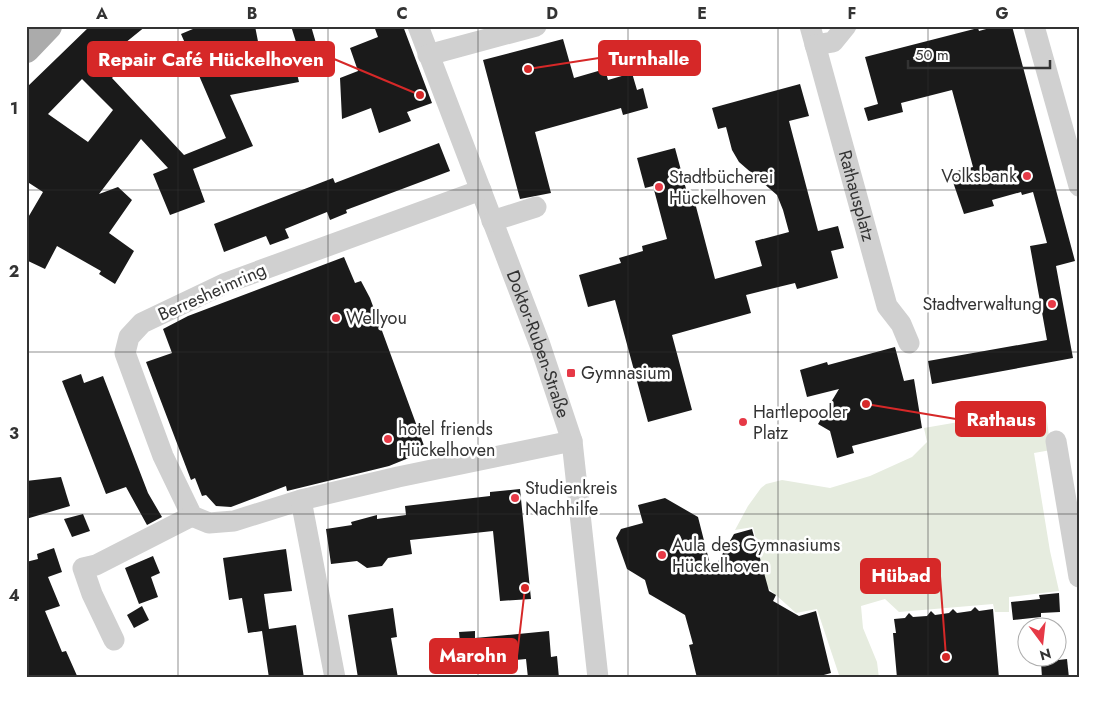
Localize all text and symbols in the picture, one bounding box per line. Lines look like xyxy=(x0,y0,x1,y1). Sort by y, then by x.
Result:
text: A xyxy=(95,2,108,25)
text: B xyxy=(247,2,257,25)
text: C xyxy=(396,2,408,25)
text: D xyxy=(546,2,558,25)
text: E xyxy=(697,2,707,25)
text: F xyxy=(848,2,856,25)
text: G xyxy=(995,2,1009,25)
scale bar xyxy=(908,38,1050,70)
callout: Turnhalle xyxy=(599,41,700,75)
callout: Repair Café Hückelhoven xyxy=(88,42,334,76)
text: 50 m xyxy=(915,44,949,66)
text: Turnhalle xyxy=(609,45,690,72)
text: Repair Café Hückelhoven xyxy=(98,46,324,73)
text: 1 xyxy=(10,97,18,120)
street label: Rathausplatz xyxy=(832,147,882,245)
place label: Volksbank xyxy=(941,163,1017,189)
place label: Stadtbücherei Hückelhoven xyxy=(669,164,773,211)
marker: Volksbank xyxy=(1021,170,1033,182)
marker: Stadtbücherei Hückelhoven xyxy=(653,181,665,193)
street label: Berresheimring xyxy=(154,257,270,327)
text: 2 xyxy=(9,260,19,283)
street label: Doktor-Ruben-Straße xyxy=(500,267,576,421)
place label: Stadtverwaltung xyxy=(922,291,1042,317)
marker: Stadtverwaltung xyxy=(1046,298,1058,310)
place label: Wellyou xyxy=(346,305,407,331)
marker: Wellyou xyxy=(330,312,342,324)
place label: Gymnasium xyxy=(581,360,671,386)
marker: Gymnasium xyxy=(565,367,577,379)
place label: Hartlepooler Platz xyxy=(753,399,849,446)
callout: Rathaus xyxy=(956,402,1045,436)
text: Rathaus xyxy=(966,406,1036,433)
place label: hotel friends Hückelhoven xyxy=(398,416,495,463)
marker: Hartlepooler Platz xyxy=(737,416,749,428)
text: 3 xyxy=(9,422,19,445)
marker: hotel friends Hückelhoven xyxy=(382,433,394,445)
place label: Studienkreis Nachhilfe xyxy=(525,475,617,522)
marker: Studienkreis Nachhilfe xyxy=(509,492,521,504)
place label: Aula des Gymnasiums Hückelhoven xyxy=(672,532,840,579)
marker: Aula des Gymnasiums Hückelhoven xyxy=(656,549,668,561)
callout: Hübad xyxy=(861,559,940,593)
text: Hübad xyxy=(871,562,931,589)
text: 4 xyxy=(8,584,20,607)
north arrow xyxy=(1018,616,1068,666)
callout: Marohn xyxy=(430,639,517,673)
text: Marohn xyxy=(439,642,507,669)
text: N xyxy=(1037,643,1053,666)

